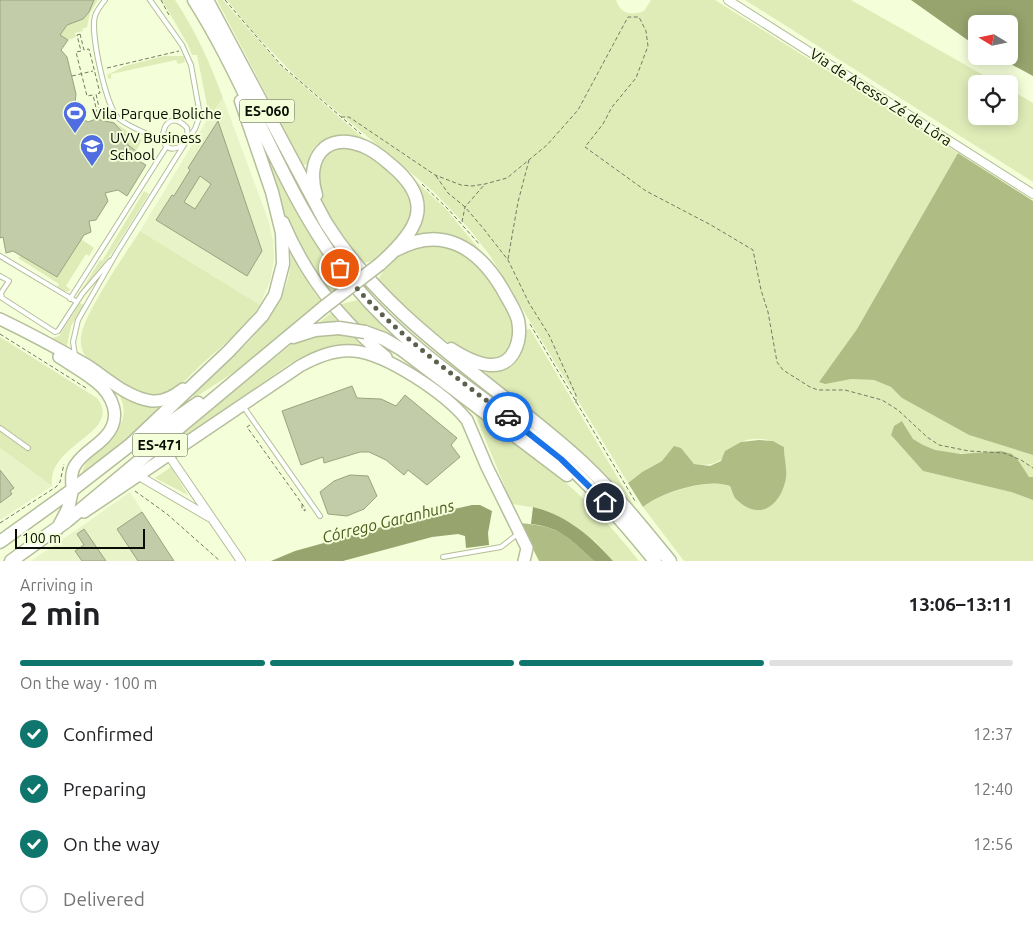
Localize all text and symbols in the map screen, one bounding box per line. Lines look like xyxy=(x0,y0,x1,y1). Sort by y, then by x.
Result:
north arrow xyxy=(968,15,1018,65)
map controls xyxy=(968,15,1018,125)
street label: Via de Acesso Zé de Lôra xyxy=(807,45,955,149)
button: locate xyxy=(968,75,1018,125)
sports icon: Vila Parque Boliche xyxy=(62,100,88,134)
road number: ES-060 xyxy=(240,100,294,122)
place label: Vila Parque Boliche xyxy=(92,105,222,122)
place label: UVV Business School xyxy=(110,129,201,163)
school or university icon: UVV Business School xyxy=(79,133,105,167)
pin xyxy=(319,247,361,289)
icon: bag xyxy=(326,254,354,282)
courier xyxy=(483,392,533,442)
icon: car xyxy=(494,403,522,431)
road number: ES-471 xyxy=(132,434,188,456)
pin xyxy=(584,481,626,523)
icon: home xyxy=(591,488,619,516)
water label: Córrego Garanhuns xyxy=(320,496,456,546)
scale bar xyxy=(15,526,145,549)
text: 100 m xyxy=(22,530,61,546)
text: Arriving in xyxy=(20,576,93,594)
text: 13:06–13:11 xyxy=(908,593,1013,615)
text: 2 min xyxy=(20,595,101,631)
text: On the way · 100 m xyxy=(20,674,157,692)
icon: check xyxy=(20,720,48,748)
text: Confirmed xyxy=(63,723,154,745)
text: 12:37 xyxy=(973,725,1013,743)
icon: check xyxy=(20,775,48,803)
text: Preparing xyxy=(63,778,147,800)
text: 12:40 xyxy=(973,780,1013,798)
icon: check xyxy=(20,830,48,858)
text: On the way xyxy=(63,833,160,855)
text: 12:56 xyxy=(973,835,1013,853)
text: Delivered xyxy=(63,888,145,910)

